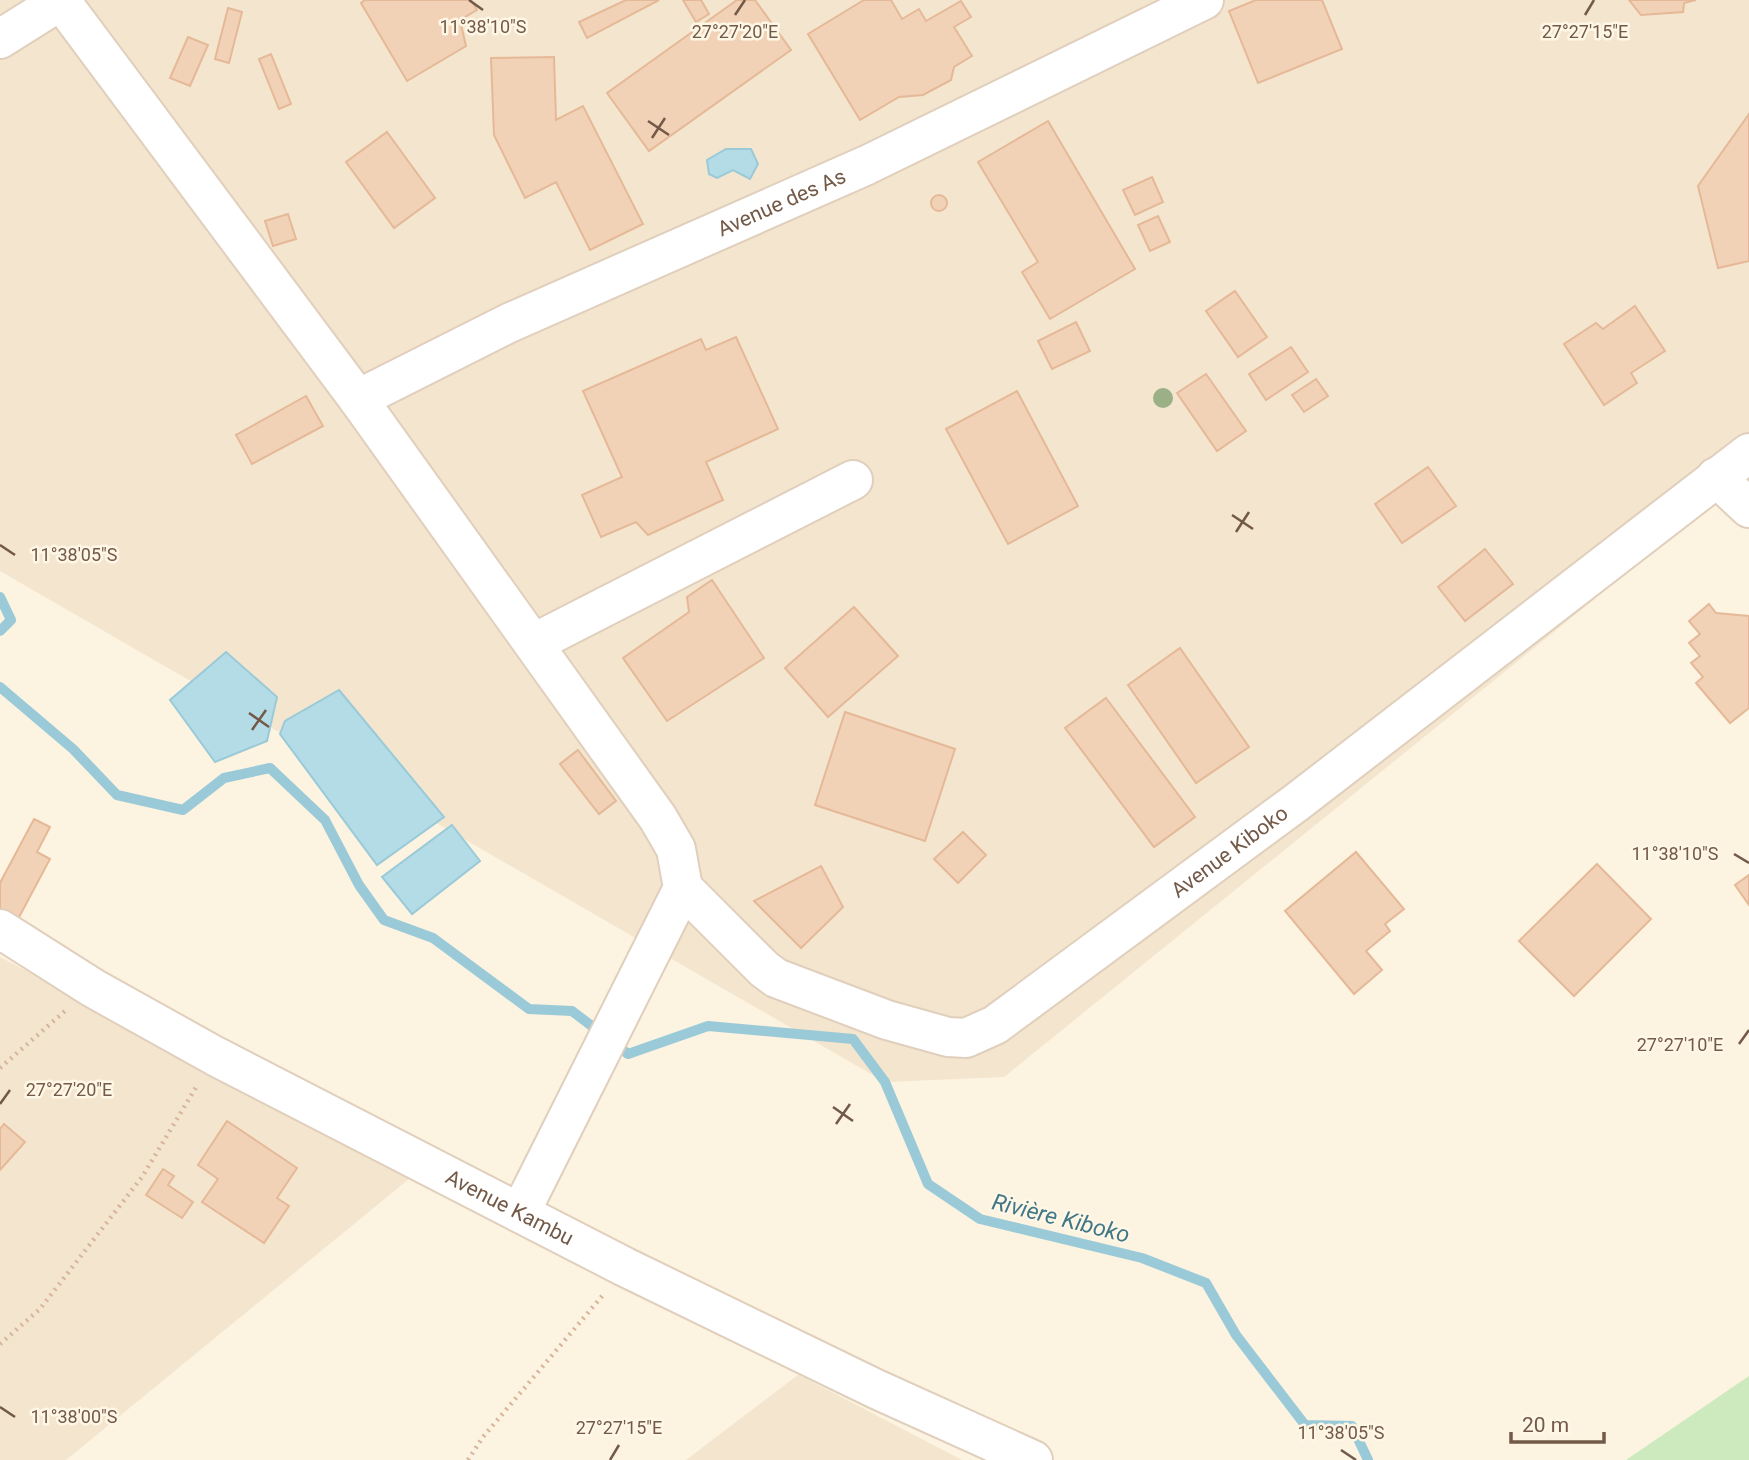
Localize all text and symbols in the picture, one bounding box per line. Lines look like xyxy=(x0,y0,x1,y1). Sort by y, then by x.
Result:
text: 11°38'10"S xyxy=(439,16,527,37)
text: 27°27'20"E xyxy=(692,21,778,42)
text: 27°27'15"E xyxy=(1542,21,1628,42)
street label: Avenue des As xyxy=(714,164,849,241)
text: 11°38'05"S xyxy=(30,544,118,565)
street label: Avenue Kiboko xyxy=(1167,801,1293,903)
text: 11°38'10"S xyxy=(1631,843,1719,864)
text: 27°27'10"E xyxy=(1637,1034,1723,1055)
text: 27°27'20"E xyxy=(26,1079,112,1100)
street label: Avenue Kambu xyxy=(442,1165,577,1250)
water label: Rivière Kiboko xyxy=(989,1188,1132,1249)
scale bar xyxy=(1511,1400,1604,1444)
text: 11°38'00"S xyxy=(30,1406,118,1427)
text: 20 m xyxy=(1522,1413,1569,1437)
text: 27°27'15"E xyxy=(576,1417,662,1438)
text: 11°38'05"S xyxy=(1297,1422,1385,1443)

